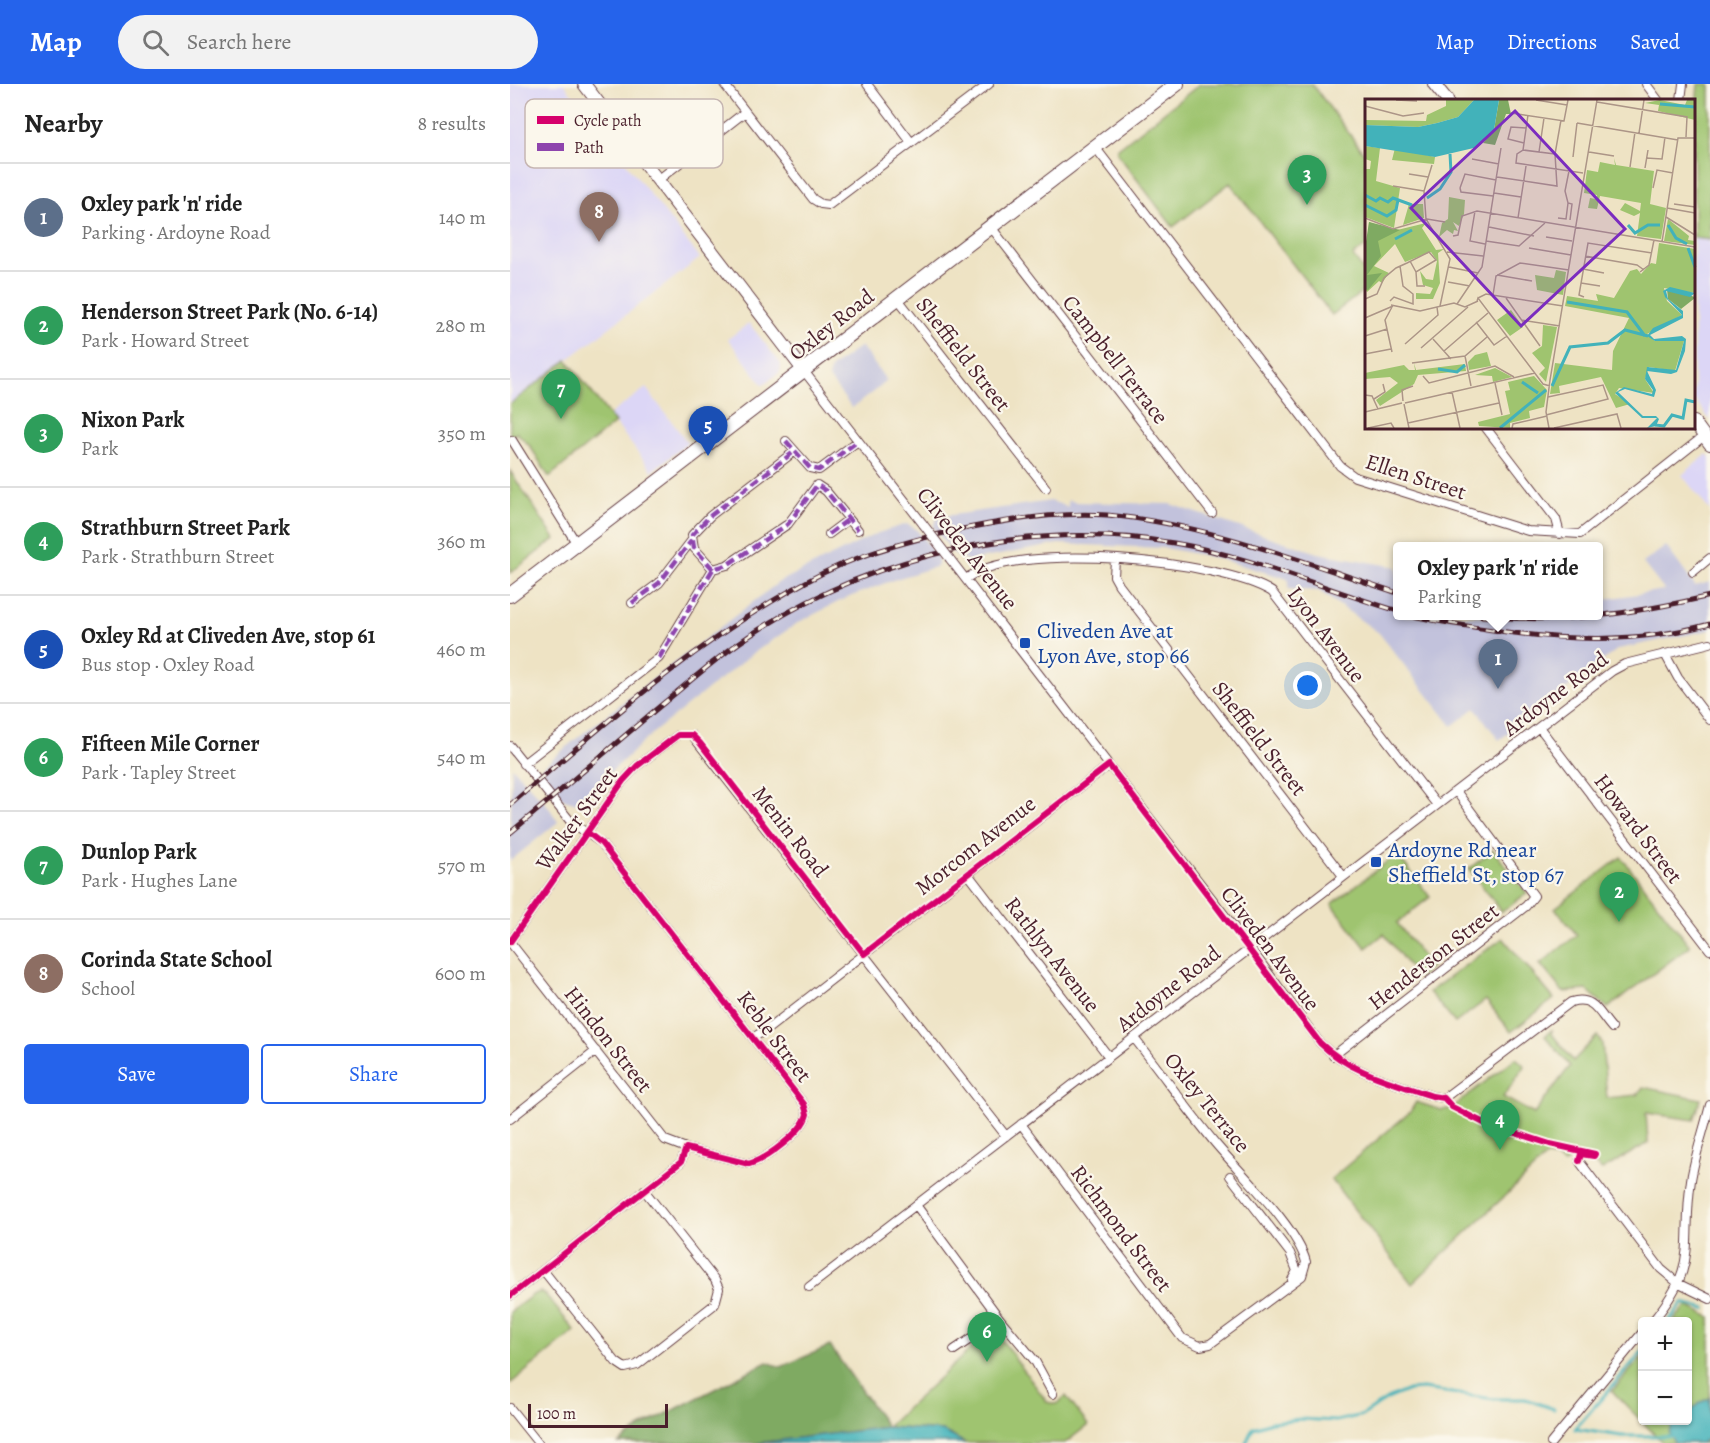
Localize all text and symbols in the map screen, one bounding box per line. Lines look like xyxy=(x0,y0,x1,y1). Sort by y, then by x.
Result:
search box xyxy=(118,15,538,69)
text: Map xyxy=(30,23,82,61)
icon: search xyxy=(139,26,172,59)
text: Search here xyxy=(187,27,291,57)
text: Map xyxy=(1436,28,1474,56)
text: Directions xyxy=(1507,28,1597,56)
text: Saved xyxy=(1630,28,1680,56)
legend xyxy=(525,99,723,168)
inset map xyxy=(1365,99,1695,429)
text: Nearby xyxy=(24,106,103,141)
text: 8 results xyxy=(418,110,486,137)
text: Cycle path xyxy=(574,110,642,132)
text: Path xyxy=(574,137,604,159)
pin: 3 xyxy=(1288,156,1326,205)
text: Oxley park 'n' ride xyxy=(81,189,242,219)
pin: 8 xyxy=(580,192,619,242)
text: 1 xyxy=(40,204,47,231)
text: 140 m xyxy=(439,204,486,231)
text: Parking · Ardoyne Road xyxy=(81,219,271,246)
street label: Oxley Road xyxy=(783,282,881,368)
street label: Campbell Terrace xyxy=(1055,289,1175,430)
street label: Sheffield Street xyxy=(909,291,1018,418)
text: Henderson Street Park (No. 6-14) xyxy=(81,297,378,327)
text: 2 xyxy=(39,312,48,339)
text: 280 m xyxy=(436,312,486,339)
text: Park · Howard Street xyxy=(81,327,249,354)
pin: 7 xyxy=(542,370,580,419)
text: Nixon Park xyxy=(81,405,184,435)
pin: 5 xyxy=(688,406,728,456)
text: 3 xyxy=(39,420,48,447)
text: 350 m xyxy=(438,420,486,447)
text: Park xyxy=(81,435,119,462)
street label: Ellen Street xyxy=(1362,447,1470,507)
street label: Cliveden Avenue xyxy=(910,481,1025,616)
text: Strathburn Street Park xyxy=(81,513,290,543)
text: 4 xyxy=(39,528,48,555)
text: 360 m xyxy=(437,528,486,555)
popup xyxy=(1393,542,1603,620)
text: Park · Strathburn Street xyxy=(81,543,274,570)
text: Oxley park 'n' ride xyxy=(1417,553,1579,583)
street label: Lyon Avenue xyxy=(1280,580,1372,689)
text: Parking xyxy=(1417,583,1481,610)
place label: Cliveden Ave at Lyon Ave, stop 66 xyxy=(1037,616,1189,671)
text: Oxley Rd at Cliveden Ave, stop 61 xyxy=(81,621,375,651)
text: 5 xyxy=(39,636,48,663)
text: 460 m xyxy=(436,636,486,663)
marker: Cliveden Ave at Lyon Ave, stop 66 xyxy=(1018,636,1032,650)
pin: 1 xyxy=(1478,640,1518,689)
street label: Ardoyne Road xyxy=(1496,644,1615,744)
text: Bus stop · Oxley Road xyxy=(81,651,255,678)
your location xyxy=(1293,671,1322,700)
street label: Sheffield Street xyxy=(1205,675,1314,802)
text: Fifteen Mile Corner xyxy=(81,729,260,759)
text: 6 xyxy=(39,744,48,771)
text: 540 m xyxy=(437,744,486,771)
text: Park · Tapley Street xyxy=(81,759,236,786)
street label: Walker Street xyxy=(528,761,625,877)
street label: Howard Street xyxy=(1587,767,1689,890)
street label: Menin Road xyxy=(745,780,836,884)
street label: Morcom Avenue xyxy=(909,789,1042,902)
place label: Ardoyne Rd near Sheffield St, stop 67 xyxy=(1387,835,1564,890)
text: Dunlop Park xyxy=(81,837,197,867)
text: 7 xyxy=(39,852,48,879)
text: 570 m xyxy=(438,852,486,879)
marker: Ardoyne Rd near Sheffield St, stop 67 xyxy=(1369,855,1383,869)
text: Park · Hughes Lane xyxy=(81,867,237,894)
pin: 2 xyxy=(1600,872,1638,922)
street label: Cliveden Avenue xyxy=(1214,880,1327,1017)
street label: Rathlyn Avenue xyxy=(997,890,1107,1019)
street label: Henderson Street xyxy=(1362,896,1505,1017)
street label: Ardoyne Road xyxy=(1109,938,1227,1040)
text: Corinda State School xyxy=(81,945,272,975)
text: 8 xyxy=(39,960,48,987)
text: 600 m xyxy=(435,960,486,987)
text: School xyxy=(81,975,135,1002)
street label: Hindon Street xyxy=(557,980,659,1099)
street label: Keble Street xyxy=(730,984,819,1089)
button: Save xyxy=(24,1044,249,1104)
button: Share xyxy=(261,1044,486,1104)
street label: Oxley Terrace xyxy=(1157,1046,1257,1159)
pin: 4 xyxy=(1480,1100,1520,1150)
street label: Richmond Street xyxy=(1063,1159,1179,1298)
pin: 6 xyxy=(968,1312,1006,1362)
map controls xyxy=(1638,1317,1692,1425)
button: + xyxy=(1638,1317,1692,1371)
button: − xyxy=(1638,1371,1692,1425)
scale bar xyxy=(528,1401,668,1428)
text: 100 m xyxy=(537,1403,576,1425)

